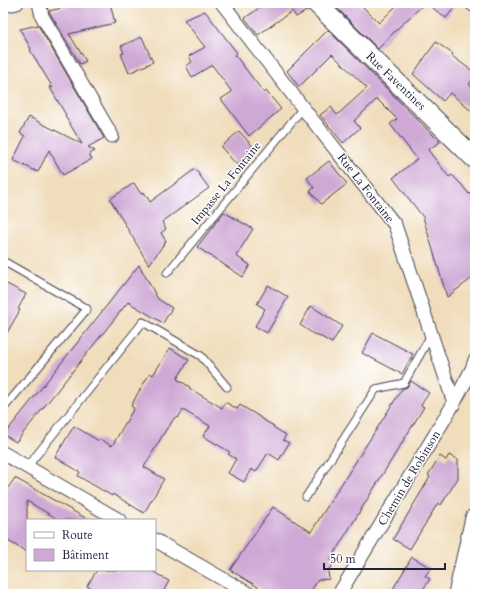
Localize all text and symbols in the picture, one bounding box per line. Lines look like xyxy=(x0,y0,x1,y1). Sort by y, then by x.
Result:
street label: Rue Faventines xyxy=(363,48,429,114)
street label: Impasse La Fontaine xyxy=(187,138,265,228)
street label: Rue La Fontaine xyxy=(334,150,398,226)
street label: Chemin de Robinson xyxy=(374,427,444,529)
legend xyxy=(26,519,156,571)
text: Route xyxy=(62,527,93,543)
scale bar xyxy=(324,545,445,571)
text: Bâtiment xyxy=(62,547,109,563)
text: 50 m xyxy=(330,551,357,567)

